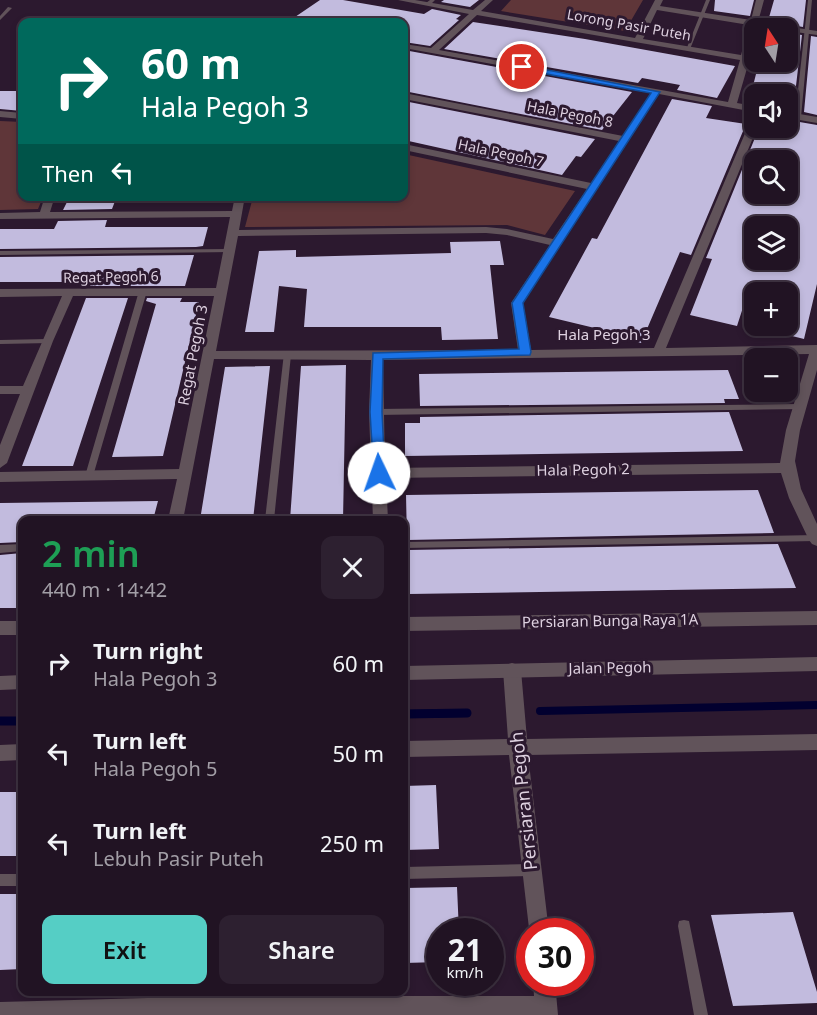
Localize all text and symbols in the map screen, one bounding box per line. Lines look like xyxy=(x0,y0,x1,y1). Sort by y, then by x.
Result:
street label: Lorong Pasir Puteh xyxy=(566,4,693,45)
north arrow xyxy=(744,18,798,72)
map controls xyxy=(744,18,798,402)
text: 60 m xyxy=(141,34,241,91)
pin xyxy=(496,41,547,92)
icon: right xyxy=(42,42,120,120)
icon: arrive xyxy=(505,50,538,83)
button: sound xyxy=(744,84,798,138)
text: Hala Pegoh 3 xyxy=(141,88,309,125)
street label: Hala Pegoh 8 xyxy=(526,96,615,131)
street label: Hala Pegoh 7 xyxy=(457,134,546,171)
button: search xyxy=(744,150,798,204)
icon: left xyxy=(106,156,139,189)
text: Then xyxy=(42,158,94,188)
button: layers xyxy=(744,216,798,270)
street label: Regat Pegoh 6 xyxy=(63,266,159,287)
button: + xyxy=(744,282,798,336)
street label: Regat Pegoh 3 xyxy=(172,303,212,407)
street label: Hala Pegoh 3 xyxy=(557,324,651,344)
button: − xyxy=(744,348,798,402)
position arrow xyxy=(347,441,411,505)
street label: Hala Pegoh 2 xyxy=(536,458,630,480)
text: 2 min xyxy=(42,529,140,578)
button: close xyxy=(321,536,384,599)
text: 440 m · 14:42 xyxy=(42,576,167,603)
street label: Persiaran Bunga Raya 1A xyxy=(522,608,699,632)
text: Turn right xyxy=(93,635,203,665)
icon: right xyxy=(42,647,75,680)
text: 60 m xyxy=(333,648,384,678)
street label: Jalan Pegoh xyxy=(566,656,652,678)
text: Hala Pegoh 3 xyxy=(93,665,217,692)
text: Turn left xyxy=(93,725,187,755)
street label: Persiaran Pegoh xyxy=(504,731,542,871)
icon: left xyxy=(42,737,75,770)
text: 50 m xyxy=(333,738,384,768)
text: Hala Pegoh 5 xyxy=(93,755,217,782)
text: Turn left xyxy=(93,815,187,845)
icon: left xyxy=(42,827,75,860)
text: 250 m xyxy=(320,828,384,858)
text: Lebuh Pasir Puteh xyxy=(93,845,264,872)
button: Exit xyxy=(42,915,207,984)
button: Share xyxy=(219,915,384,984)
speed limit sign: 30 xyxy=(516,918,594,996)
text: 21 xyxy=(448,929,482,970)
text: km/h xyxy=(447,962,483,982)

